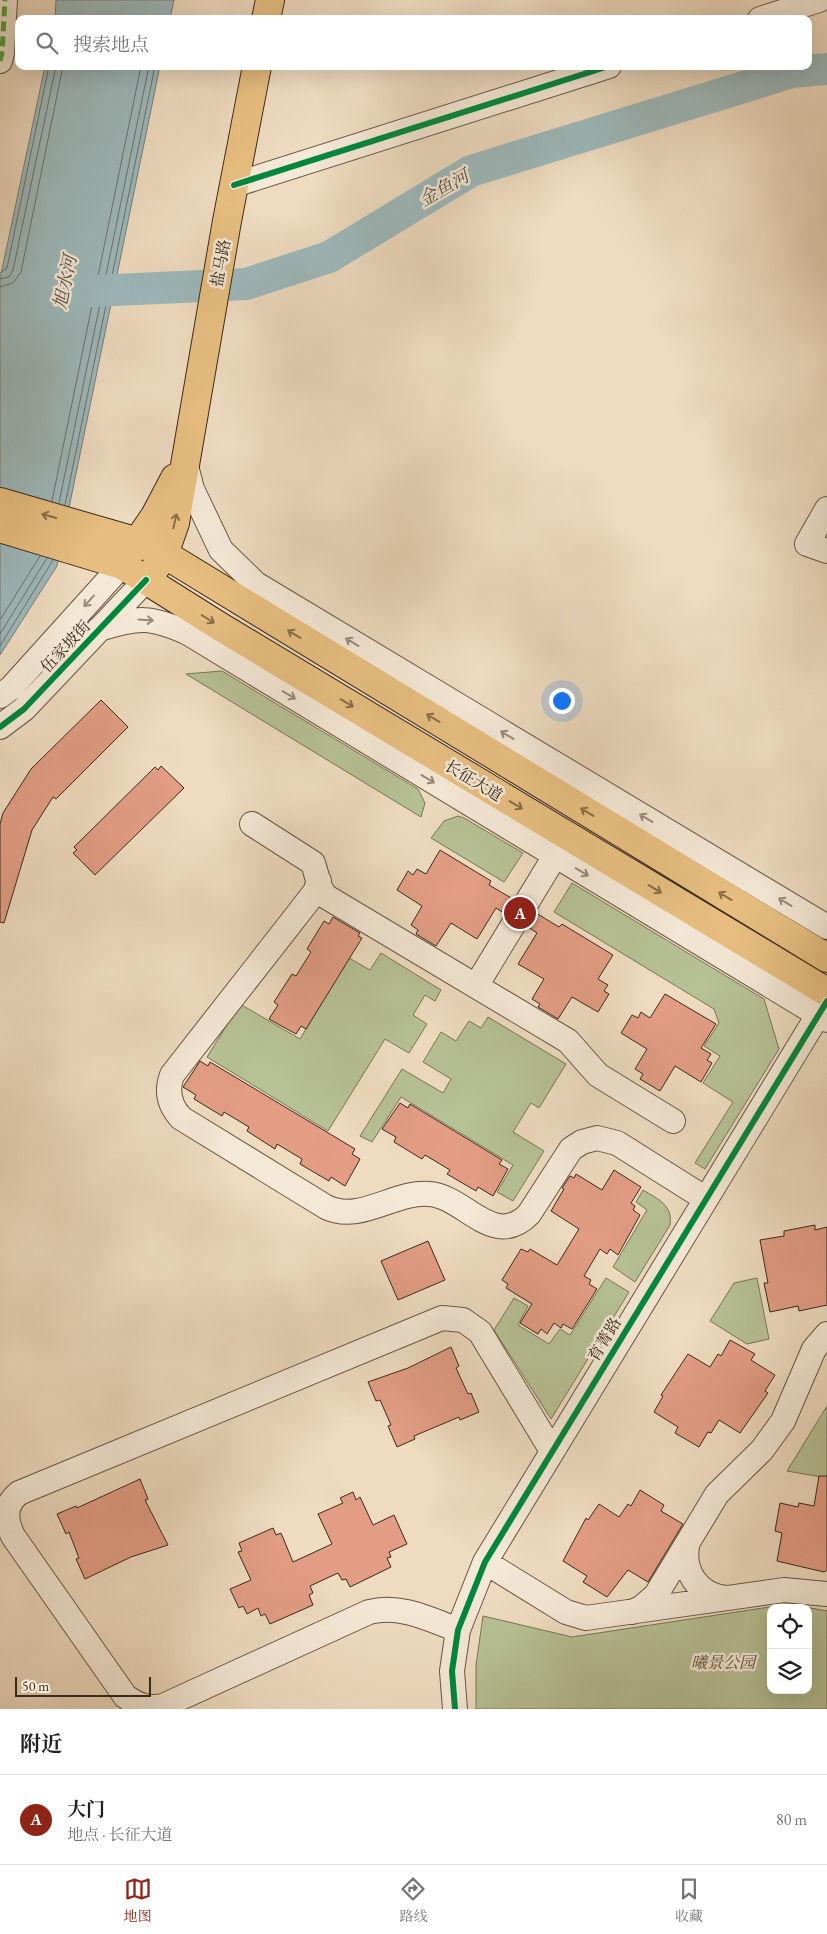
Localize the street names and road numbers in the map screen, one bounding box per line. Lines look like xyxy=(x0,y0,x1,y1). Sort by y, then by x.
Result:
street label: 盐马路 xyxy=(206,238,235,289)
street label: 伍家坡街 xyxy=(36,616,95,677)
street label: 长征大道 xyxy=(441,755,507,806)
street label: 育菁路 xyxy=(583,1313,626,1365)

